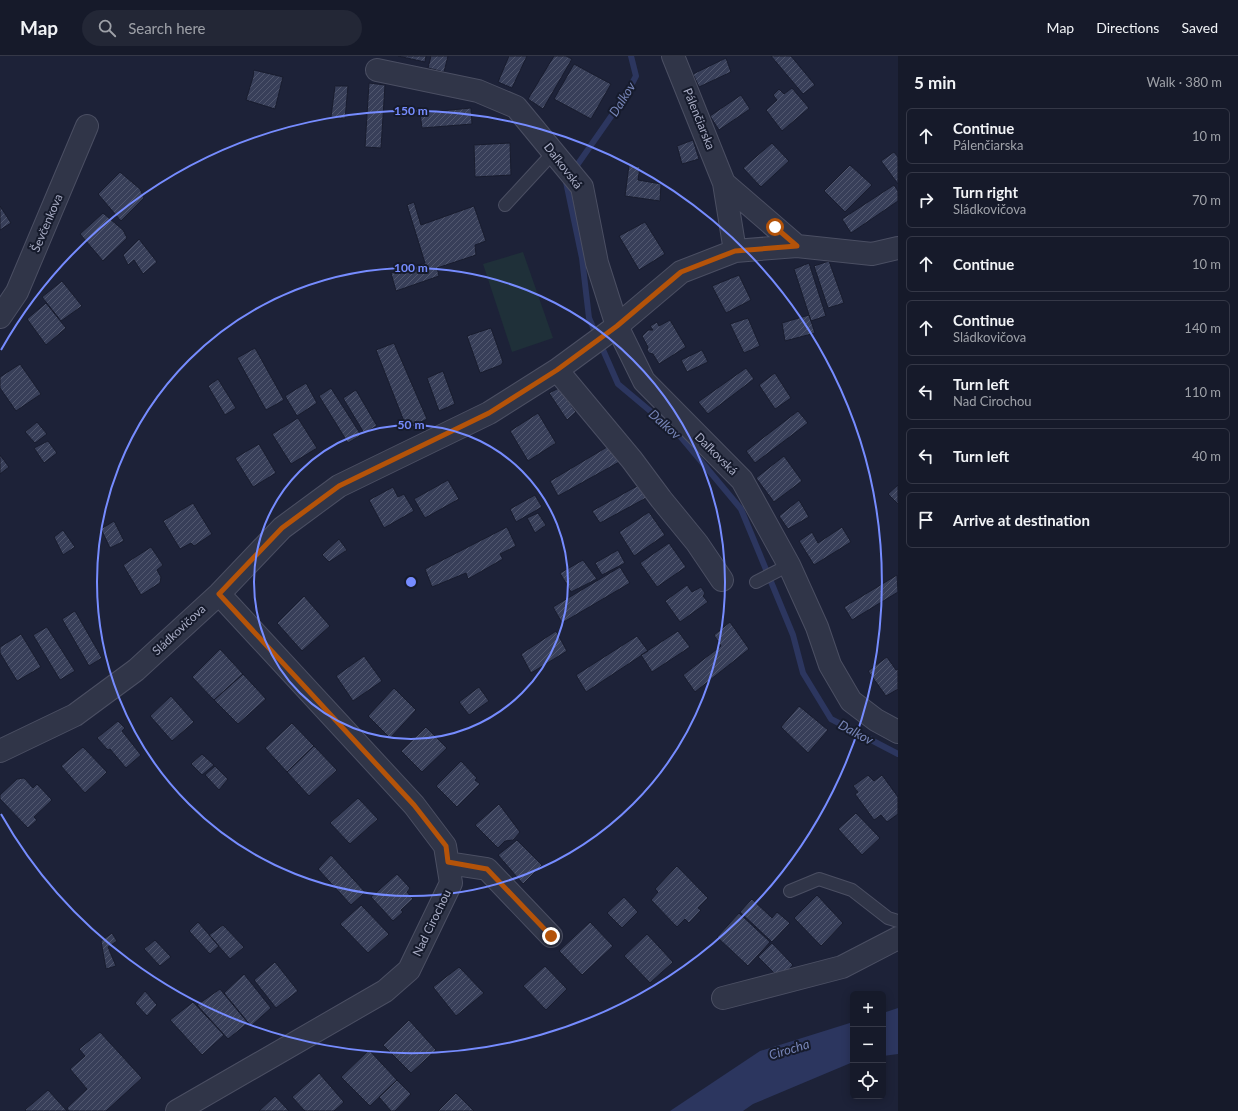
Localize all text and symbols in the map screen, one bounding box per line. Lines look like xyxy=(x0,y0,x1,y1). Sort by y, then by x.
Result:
search box xyxy=(82,10,362,46)
text: Map xyxy=(20,16,58,39)
icon: search xyxy=(96,17,118,39)
text: Search here xyxy=(128,19,206,37)
text: Map xyxy=(1047,19,1074,36)
text: Directions xyxy=(1096,19,1159,36)
text: Saved xyxy=(1181,19,1218,36)
text: 5 min xyxy=(914,72,956,93)
text: Walk · 380 m xyxy=(1146,74,1222,90)
water label: Dalkov xyxy=(605,78,639,119)
street label: Pálenčiarska xyxy=(680,86,719,152)
text: 150 m xyxy=(394,103,428,118)
text: Continue xyxy=(953,119,1014,137)
icon: ahead xyxy=(915,125,937,147)
text: 10 m xyxy=(1192,128,1221,144)
text: Pálenčiarska xyxy=(953,137,1023,153)
street label: Daľkovská xyxy=(541,140,586,192)
text: Turn right xyxy=(953,183,1018,201)
icon: right xyxy=(915,189,937,211)
street label: Ševčenkova xyxy=(28,191,66,254)
text: 70 m xyxy=(1192,192,1221,208)
text: Sládkovičova xyxy=(953,201,1026,217)
route start xyxy=(766,218,784,236)
icon: ahead xyxy=(915,253,937,275)
text: Continue xyxy=(953,255,1014,273)
text: 10 m xyxy=(1192,256,1221,272)
text: 100 m xyxy=(394,260,428,275)
text: Continue xyxy=(953,311,1014,329)
icon: ahead xyxy=(915,317,937,339)
text: 140 m xyxy=(1184,320,1221,336)
text: Sládkovičova xyxy=(953,329,1026,345)
text: Turn left xyxy=(953,375,1009,393)
icon: left xyxy=(915,381,937,403)
text: 110 m xyxy=(1184,384,1221,400)
text: Nad Cirochou xyxy=(953,393,1032,409)
water label: Dalkov xyxy=(646,406,685,443)
text: 50 m xyxy=(398,417,424,432)
street label: Daľkovská xyxy=(692,429,741,478)
icon: left xyxy=(915,445,937,467)
text: Turn left xyxy=(953,447,1009,465)
text: 40 m xyxy=(1192,448,1221,464)
icon: arrive xyxy=(915,509,937,531)
text: Arrive at destination xyxy=(953,511,1090,529)
centre of rings xyxy=(404,575,418,589)
street label: Sládkovičova xyxy=(149,601,209,658)
water label: Dalkov xyxy=(836,716,877,748)
street label: Nad Cirochou xyxy=(409,887,454,959)
route end xyxy=(542,927,560,945)
map controls xyxy=(850,991,886,1099)
button: + xyxy=(850,991,886,1027)
button: − xyxy=(850,1027,886,1063)
water label: Cirocha xyxy=(767,1035,812,1063)
button: locate xyxy=(850,1063,886,1099)

